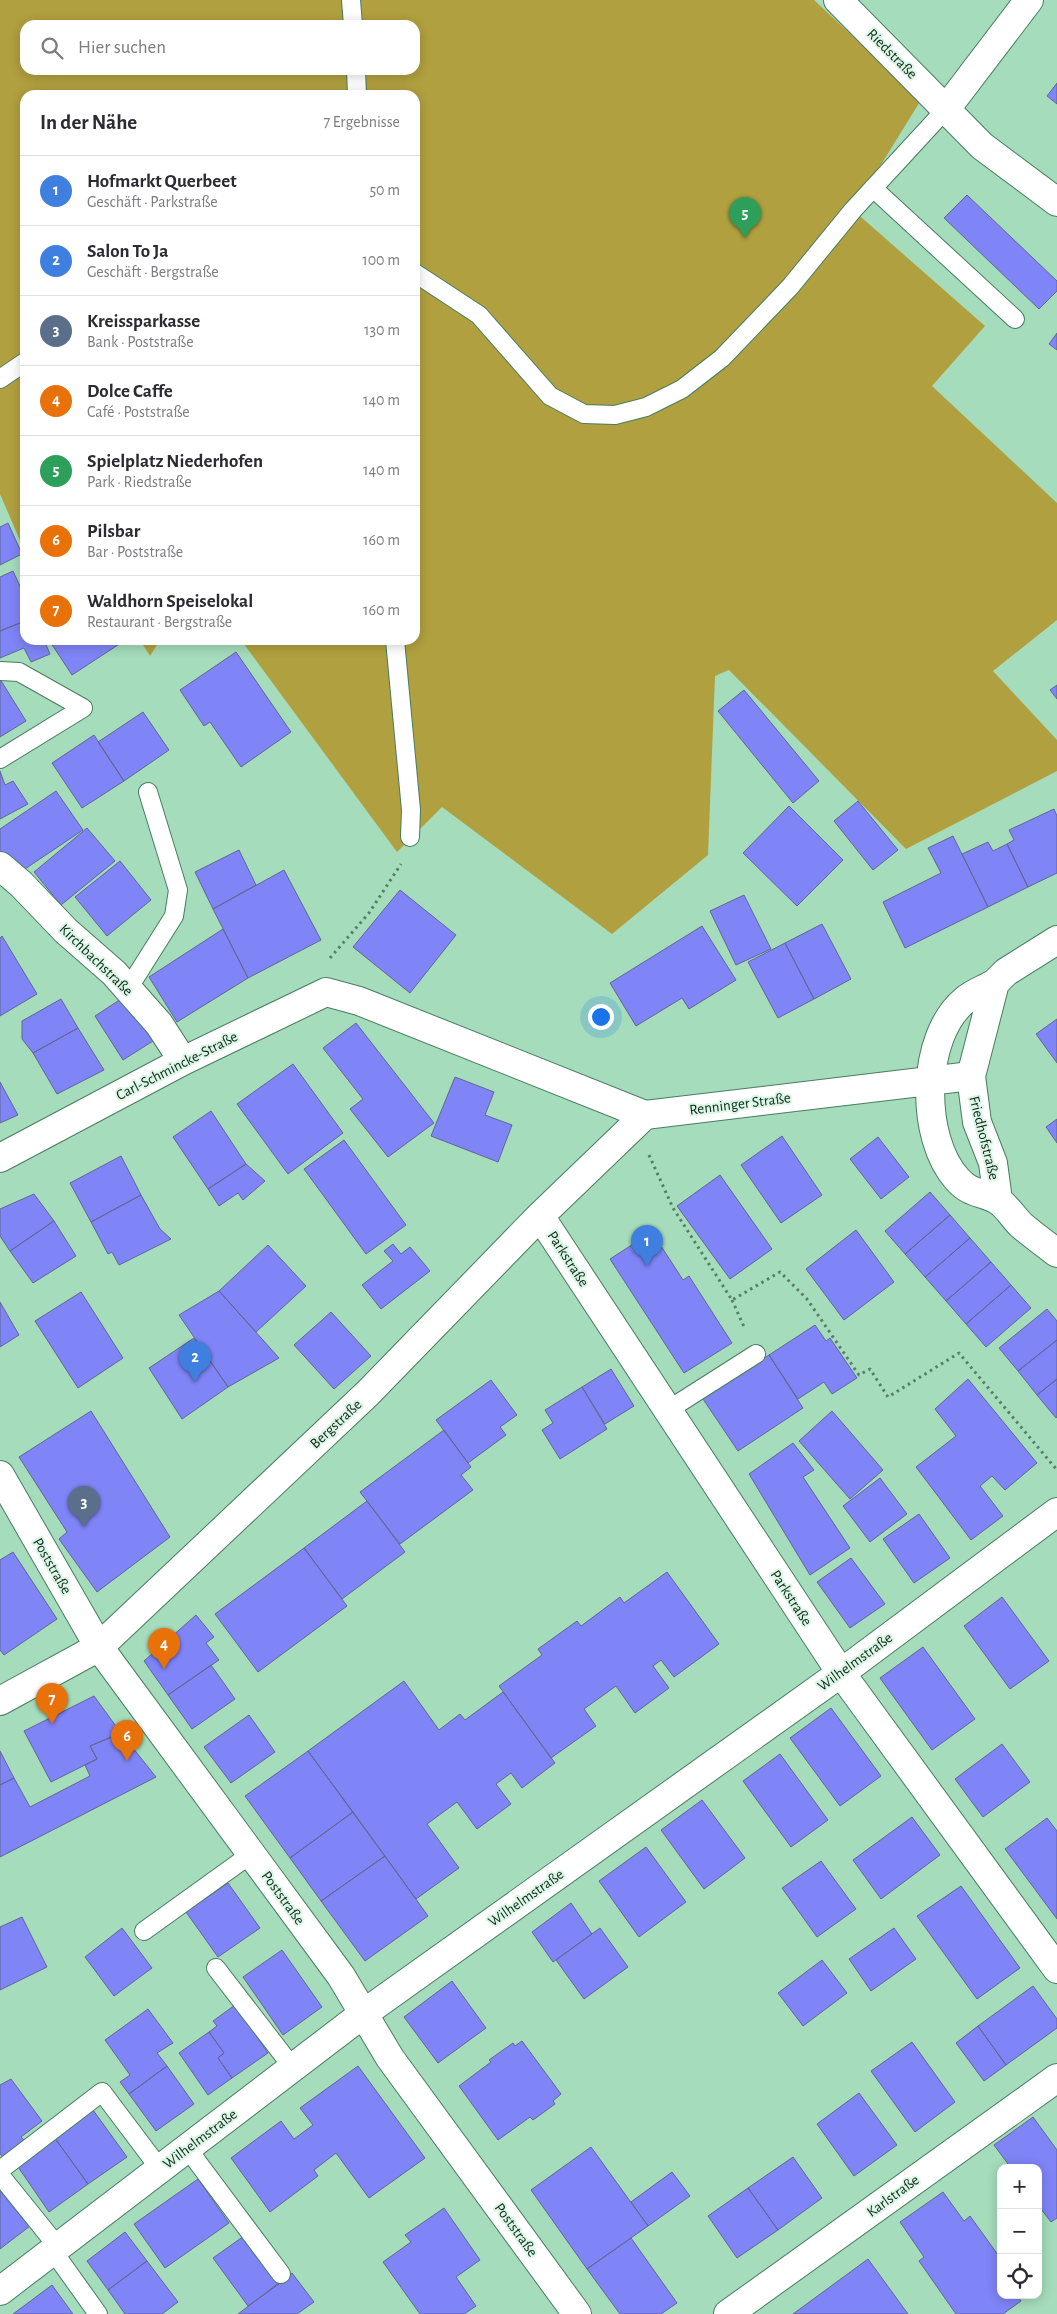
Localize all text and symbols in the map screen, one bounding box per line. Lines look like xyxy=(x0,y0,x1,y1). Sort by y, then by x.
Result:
search box xyxy=(20,20,420,75)
street label: Riedstraße xyxy=(864,26,920,82)
icon: search xyxy=(38,34,66,62)
text: Hier suchen xyxy=(78,38,166,57)
text: In der Nähe xyxy=(40,112,137,133)
text: 7 Ergebnisse xyxy=(323,114,400,130)
text: Hofmarkt Querbeet xyxy=(87,172,237,191)
text: 1 xyxy=(53,182,59,198)
text: 50 m xyxy=(369,182,400,198)
text: Geschäft · Parkstraße xyxy=(87,194,218,210)
pin: 5 xyxy=(729,197,761,238)
text: Salon To Ja xyxy=(87,242,168,261)
text: 2 xyxy=(52,252,60,268)
text: 100 m xyxy=(362,252,400,268)
text: Geschäft · Bergstraße xyxy=(87,264,219,280)
text: Kreissparkasse xyxy=(87,312,200,331)
text: 3 xyxy=(53,322,59,338)
text: 130 m xyxy=(364,322,400,338)
text: Bank · Poststraße xyxy=(87,334,194,350)
text: Dolce Caffe xyxy=(87,382,173,401)
text: 4 xyxy=(52,392,60,408)
text: 140 m xyxy=(363,392,400,408)
text: Café · Poststraße xyxy=(87,404,190,420)
text: Spielplatz Niederhofen xyxy=(87,452,263,471)
text: 5 xyxy=(53,462,59,478)
text: 140 m xyxy=(363,462,400,478)
text: Park · Riedstraße xyxy=(87,474,192,490)
text: Pilsbar xyxy=(87,522,140,541)
text: 6 xyxy=(52,532,60,548)
text: 160 m xyxy=(363,532,400,548)
text: Bar · Poststraße xyxy=(87,544,183,560)
text: Waldhorn Speiselokal xyxy=(87,592,253,611)
text: 7 xyxy=(53,602,59,618)
text: 160 m xyxy=(363,602,400,618)
text: Restaurant · Bergstraße xyxy=(87,614,232,630)
street label: Kirchbachstraße xyxy=(56,921,136,999)
your location xyxy=(588,1004,614,1030)
street label: Carl-Schmincke-Straße xyxy=(114,1029,240,1103)
street label: Renninger Straße xyxy=(689,1090,791,1118)
street label: Friedhofstraße xyxy=(966,1095,1002,1181)
pin: 1 xyxy=(631,1225,663,1266)
street label: Parkstraße xyxy=(545,1228,592,1290)
pin: 2 xyxy=(179,1341,211,1382)
street label: Bergstraße xyxy=(307,1397,365,1451)
pin: 3 xyxy=(68,1486,100,1527)
street label: Poststraße xyxy=(30,1535,74,1597)
street label: Parkstraße xyxy=(768,1567,815,1629)
pin: 4 xyxy=(148,1628,180,1669)
street label: Wilhelmstraße xyxy=(815,1630,895,1694)
pin: 7 xyxy=(36,1683,68,1724)
pin: 6 xyxy=(111,1720,143,1761)
street label: Wilhelmstraße xyxy=(486,1866,567,1929)
street label: Poststraße xyxy=(259,1868,307,1928)
street label: Wilhelmstraße xyxy=(160,2106,240,2172)
map controls xyxy=(997,2164,1042,2299)
button: + xyxy=(997,2164,1042,2209)
street label: Karlstraße xyxy=(864,2172,922,2220)
street label: Poststraße xyxy=(492,2200,540,2260)
button: − xyxy=(997,2209,1042,2254)
button: locate xyxy=(997,2254,1042,2299)

